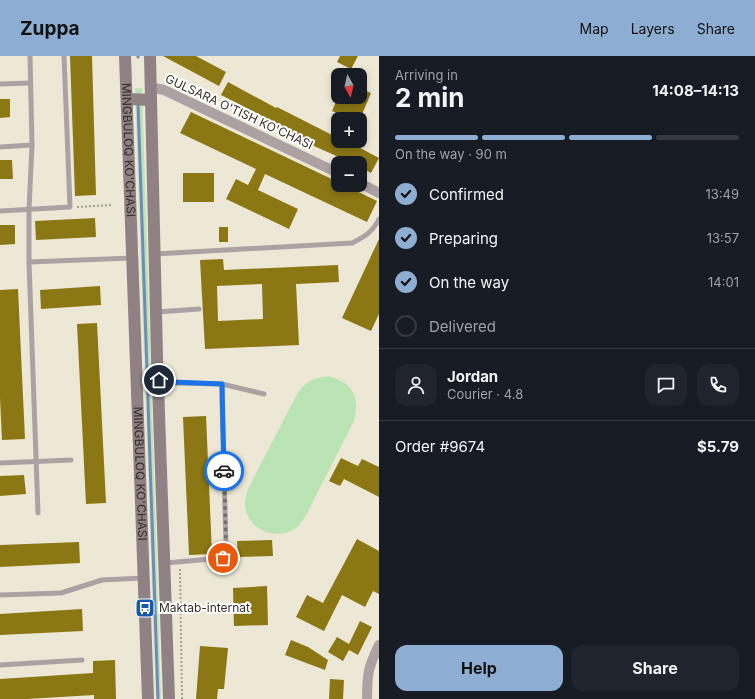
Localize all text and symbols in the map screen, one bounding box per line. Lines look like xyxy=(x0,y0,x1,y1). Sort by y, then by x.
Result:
text: Zuppa xyxy=(20,17,80,40)
text: Map xyxy=(580,20,609,37)
text: Layers xyxy=(631,20,675,37)
text: Share xyxy=(697,20,735,37)
text: Arriving in xyxy=(395,67,458,83)
north arrow xyxy=(331,68,367,104)
map controls xyxy=(331,68,367,192)
street label: GULSARA O'TISH KO'CHASI xyxy=(163,71,315,152)
text: 14:08–14:13 xyxy=(652,81,739,100)
street label: MINGBULOQ KO'CHASI xyxy=(119,82,139,217)
text: 2 min xyxy=(395,82,465,113)
button: + xyxy=(331,112,367,148)
text: On the way · 90 m xyxy=(395,146,507,162)
button: − xyxy=(331,156,367,192)
icon: check xyxy=(395,183,417,205)
text: Confirmed xyxy=(429,185,504,204)
text: 13:49 xyxy=(705,186,739,202)
icon: check xyxy=(395,227,417,249)
text: Preparing xyxy=(429,229,498,248)
text: 13:57 xyxy=(707,230,739,246)
icon: check xyxy=(395,271,417,293)
text: On the way xyxy=(429,273,509,292)
text: 14:01 xyxy=(708,274,739,290)
text: Delivered xyxy=(429,317,496,336)
pin xyxy=(142,363,176,397)
button: person xyxy=(395,364,437,406)
button: chat xyxy=(645,364,687,406)
button: phone xyxy=(697,364,739,406)
text: Jordan xyxy=(447,367,498,386)
icon: home xyxy=(148,369,170,391)
text: Courier · 4.8 xyxy=(447,386,523,402)
street label: MINGBULOQ KO'CHASI xyxy=(131,406,150,541)
text: Order #9674 xyxy=(395,437,485,456)
text: $5.79 xyxy=(697,437,739,456)
courier xyxy=(204,451,244,491)
icon: car xyxy=(213,460,235,482)
pin xyxy=(206,541,240,575)
icon: bag xyxy=(212,547,234,569)
bus stop icon: Maktab-internat xyxy=(134,597,156,619)
place label: Maktab-internat xyxy=(159,600,250,615)
button: Help xyxy=(395,645,563,691)
button: Share xyxy=(571,645,739,691)

